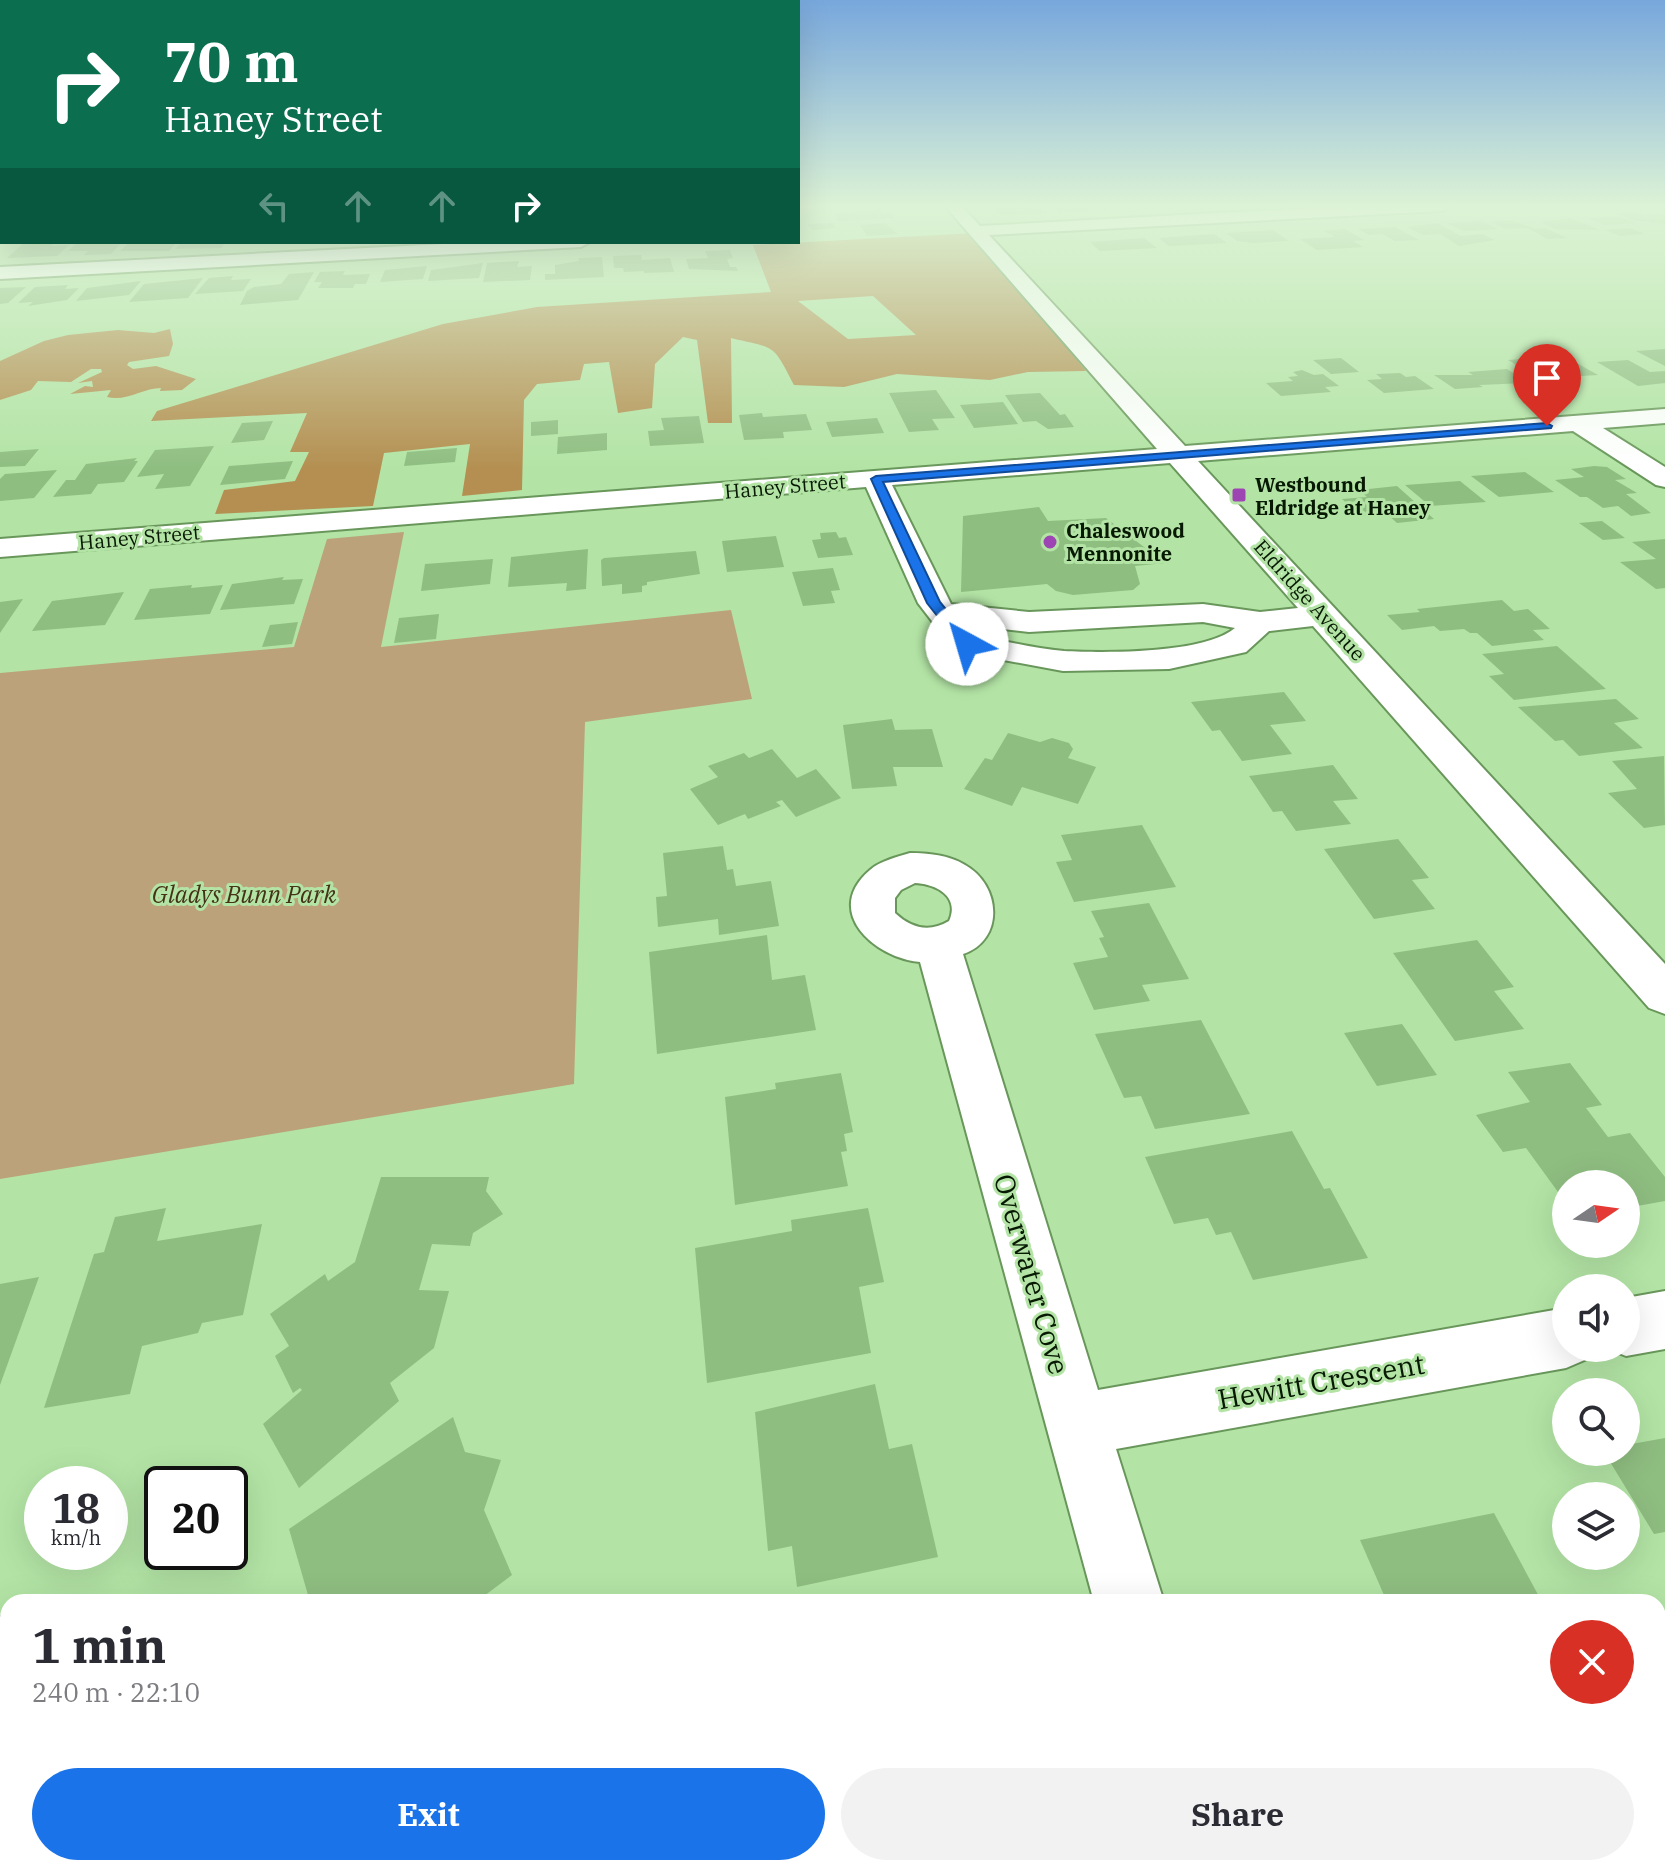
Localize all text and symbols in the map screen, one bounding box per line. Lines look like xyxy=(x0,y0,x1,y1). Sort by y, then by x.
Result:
text: 70 m xyxy=(164,25,299,97)
icon: right xyxy=(32,32,136,136)
text: Haney Street xyxy=(164,95,383,142)
icon: left xyxy=(252,184,296,228)
icon: ahead xyxy=(336,184,380,228)
icon: ahead xyxy=(420,184,464,228)
icon: right xyxy=(504,184,548,228)
pin xyxy=(1513,344,1581,426)
icon: arrive xyxy=(1525,356,1569,400)
street label: Haney Street xyxy=(723,467,847,505)
place label: Westbound Eldridge at Haney xyxy=(1255,471,1431,521)
marker: Westbound Eldridge at Haney xyxy=(1230,486,1248,504)
place label: Chaleswood Mennonite xyxy=(1066,517,1185,567)
street label: Haney Street xyxy=(77,518,201,556)
marker: Chaleswood Mennonite xyxy=(1041,533,1059,551)
street label: Eldridge Avenue xyxy=(1248,533,1372,667)
position arrow xyxy=(925,602,1009,686)
park label: Gladys Bunn Park xyxy=(152,878,337,910)
street label: Overwater Cove xyxy=(986,1170,1078,1378)
north arrow xyxy=(1552,1170,1640,1258)
map controls xyxy=(1552,1170,1640,1570)
button: sound xyxy=(1552,1274,1640,1362)
street label: Hewitt Crescent xyxy=(1215,1345,1427,1417)
button: search xyxy=(1552,1378,1640,1466)
speed limit sign: 20 xyxy=(144,1466,248,1570)
text: 18 xyxy=(52,1482,100,1534)
button: layers xyxy=(1552,1482,1640,1570)
text: km/h xyxy=(51,1524,101,1551)
text: 1 min xyxy=(32,1614,166,1676)
button: close xyxy=(1550,1620,1634,1704)
text: 240 m · 22:10 xyxy=(32,1675,200,1709)
button: Exit xyxy=(32,1768,825,1860)
button: Share xyxy=(841,1768,1634,1860)

